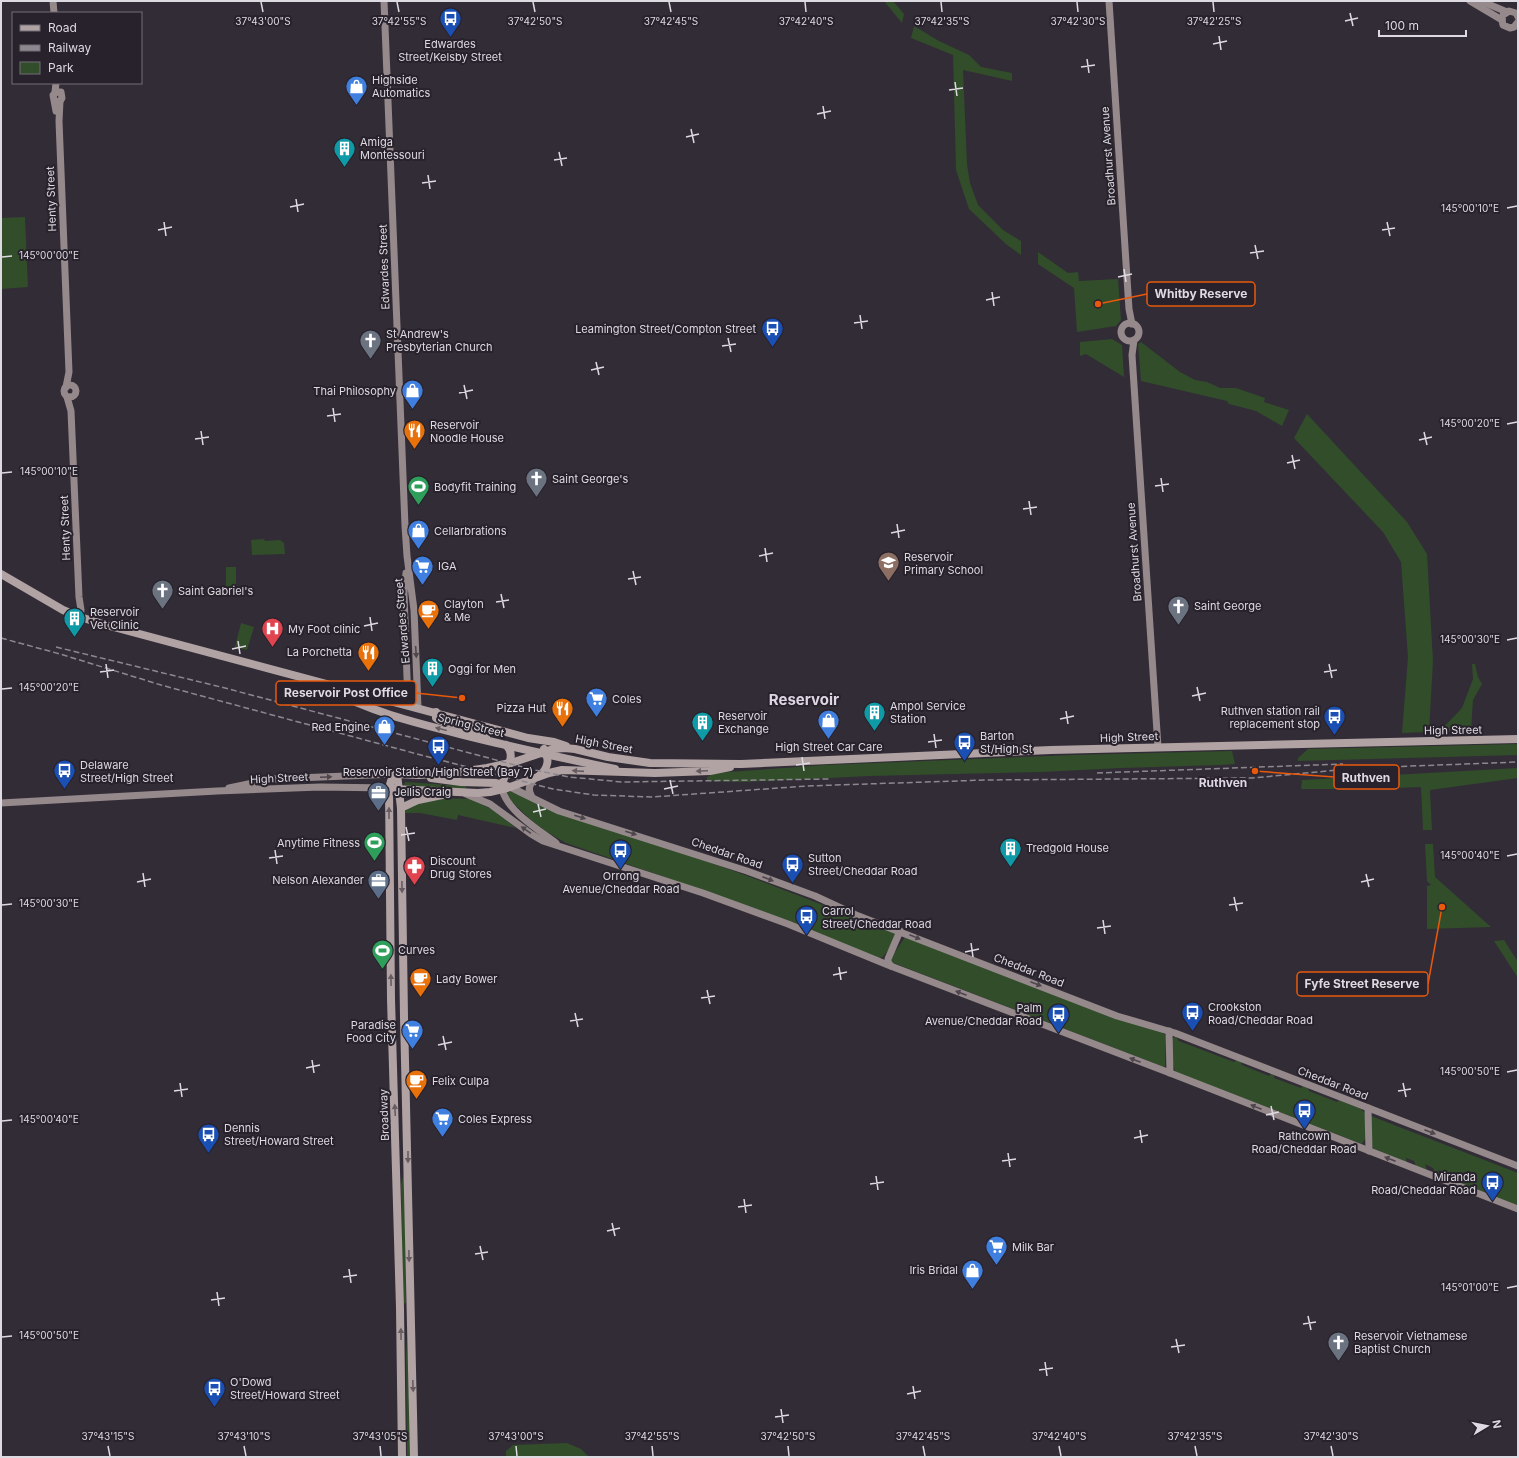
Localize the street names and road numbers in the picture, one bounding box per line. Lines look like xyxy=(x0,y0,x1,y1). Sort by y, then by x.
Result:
street label: Broadhurst Avenue xyxy=(1098,106,1118,206)
street label: Henty Street xyxy=(43,166,59,232)
street label: Edwardes Street xyxy=(375,224,392,310)
street label: Henty Street xyxy=(57,495,73,561)
street label: Broadhurst Avenue xyxy=(1124,502,1144,602)
street label: Edwardes Street xyxy=(391,577,413,664)
street label: Spring Street xyxy=(436,710,506,740)
street label: High Street xyxy=(1424,722,1483,738)
street label: High Street xyxy=(1100,729,1159,745)
street label: High Street xyxy=(574,732,634,757)
street label: High Street xyxy=(250,769,309,787)
street label: Cheddar Road xyxy=(690,834,764,872)
street label: Cheddar Road xyxy=(992,950,1066,990)
street label: Cheddar Road xyxy=(1296,1063,1370,1103)
street label: Broadway xyxy=(376,1089,392,1141)

